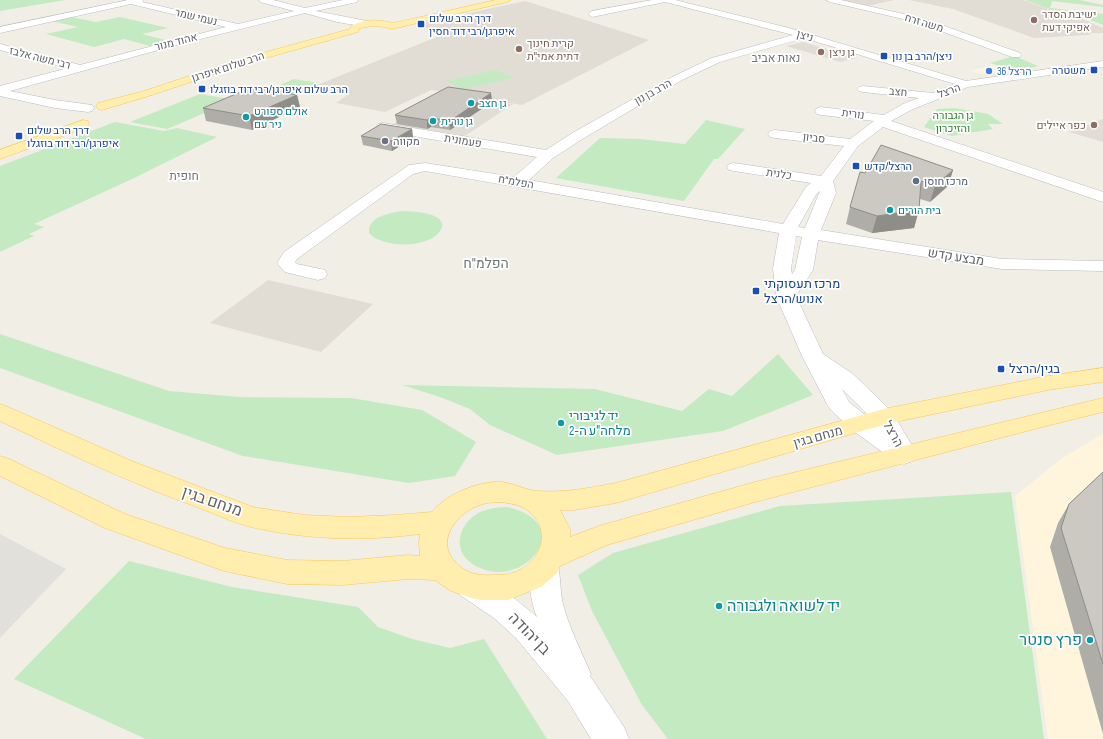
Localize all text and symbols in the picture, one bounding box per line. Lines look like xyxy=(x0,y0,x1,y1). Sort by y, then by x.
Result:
street label: נעמי שמר xyxy=(173,6,219,28)
place label: ישיבת הסדר אפיקי דעת xyxy=(1042,8,1096,34)
street label: משה זרח xyxy=(903,11,945,35)
place label: דרך הרב שלום איפרגן/רבי דוד חסין xyxy=(429,12,515,38)
marker: ישיבת הסדר אפיקי דעת xyxy=(1029,15,1039,25)
marker: דרך הרב שלום איפרגן/רבי דוד חסין xyxy=(416,19,426,29)
street label: ניצן xyxy=(795,27,815,45)
street label: אהוד מנור xyxy=(153,30,199,54)
place label: קרית חינוך דתית אמי"ת xyxy=(527,37,579,63)
street label: רבי משה אלבז xyxy=(8,44,72,72)
marker: קרית חינוך דתית אמי"ת xyxy=(514,44,524,54)
place label: גן ניצן xyxy=(829,46,855,59)
marker: גן ניצן xyxy=(816,47,826,57)
street label: הרב שלום איפרגן xyxy=(190,49,266,85)
place label: ניצן/הרב בן נון xyxy=(892,50,952,63)
district label: נאות אביב xyxy=(752,51,800,66)
marker: ניצן/הרב בן נון xyxy=(879,51,889,61)
place label: משטרה xyxy=(1052,64,1086,77)
place label: הרצל 36 xyxy=(997,65,1032,78)
marker: משטרה xyxy=(1089,65,1099,75)
marker: הרצל 36 xyxy=(984,66,994,76)
street label: הרב בן נון xyxy=(632,76,674,108)
street label: הרצל xyxy=(936,81,962,101)
place label: הרב שלום איפרגן/רבי דוד בוזגלו xyxy=(210,83,348,96)
marker: הרב שלום איפרגן/רבי דוד בוזגלו xyxy=(197,84,207,94)
street label: חצב xyxy=(888,85,908,99)
place label: גן חצב xyxy=(479,97,507,110)
marker: גן חצב xyxy=(466,98,476,108)
place label: אולם ספורט ניר עם xyxy=(254,105,308,131)
street label: נורית xyxy=(841,106,865,122)
park label: גן הגבורה והזיכרון xyxy=(933,109,973,135)
marker: אולם ספורט ניר עם xyxy=(241,112,251,122)
place label: גן נורית xyxy=(441,115,473,128)
marker: גן נורית xyxy=(428,116,438,126)
place label: כפר איילים xyxy=(1036,119,1086,132)
marker: כפר איילים xyxy=(1089,120,1099,130)
place label: דרך הרב שלום איפרגן/רבי דוד בוזגלו xyxy=(27,124,119,150)
street label: סביון xyxy=(802,130,826,146)
marker: דרך הרב שלום איפרגן/רבי דוד בוזגלו xyxy=(14,131,24,141)
street label: פעמונית xyxy=(443,132,483,150)
place label: מקווה xyxy=(393,135,420,148)
marker: מקווה xyxy=(380,136,390,146)
place label: הרצל/קדש xyxy=(864,160,912,173)
marker: הרצל/קדש xyxy=(851,161,861,171)
street label: כלנית xyxy=(765,166,793,182)
district label: חופית xyxy=(169,169,199,184)
street label: הפלמ"ח xyxy=(497,172,535,192)
place label: מרכז חוסן xyxy=(924,175,968,188)
marker: מרכז חוסן xyxy=(911,176,921,186)
place label: בית הורים xyxy=(898,204,941,217)
marker: בית הורים xyxy=(885,205,895,215)
street label: מבצע קדש xyxy=(927,245,985,269)
district label: הפלמ"ח xyxy=(463,255,509,272)
place label: מרכז תעסוקתי אנוש/הרצל xyxy=(764,276,840,307)
marker: מרכז תעסוקתי אנוש/הרצל xyxy=(751,286,761,296)
place label: בגין/הרצל xyxy=(1009,361,1060,377)
marker: בגין/הרצל xyxy=(996,364,1006,374)
place label: יד לגיבורי מלחה"ע ה-2 xyxy=(569,408,631,439)
marker: יד לגיבורי מלחה"ע ה-2 xyxy=(556,418,566,428)
street label: הרצל xyxy=(879,418,907,450)
street label: מנחם בגין xyxy=(791,422,845,452)
street label: מנחם בגין xyxy=(179,483,245,521)
place label: יד לשואה ולגבורה xyxy=(727,597,840,616)
marker: יד לשואה ולגבורה xyxy=(714,601,724,611)
street label: בן יהודה xyxy=(504,609,554,660)
place label: פרץ סנטר xyxy=(1019,631,1082,650)
marker: פרץ סנטר xyxy=(1085,635,1095,645)

